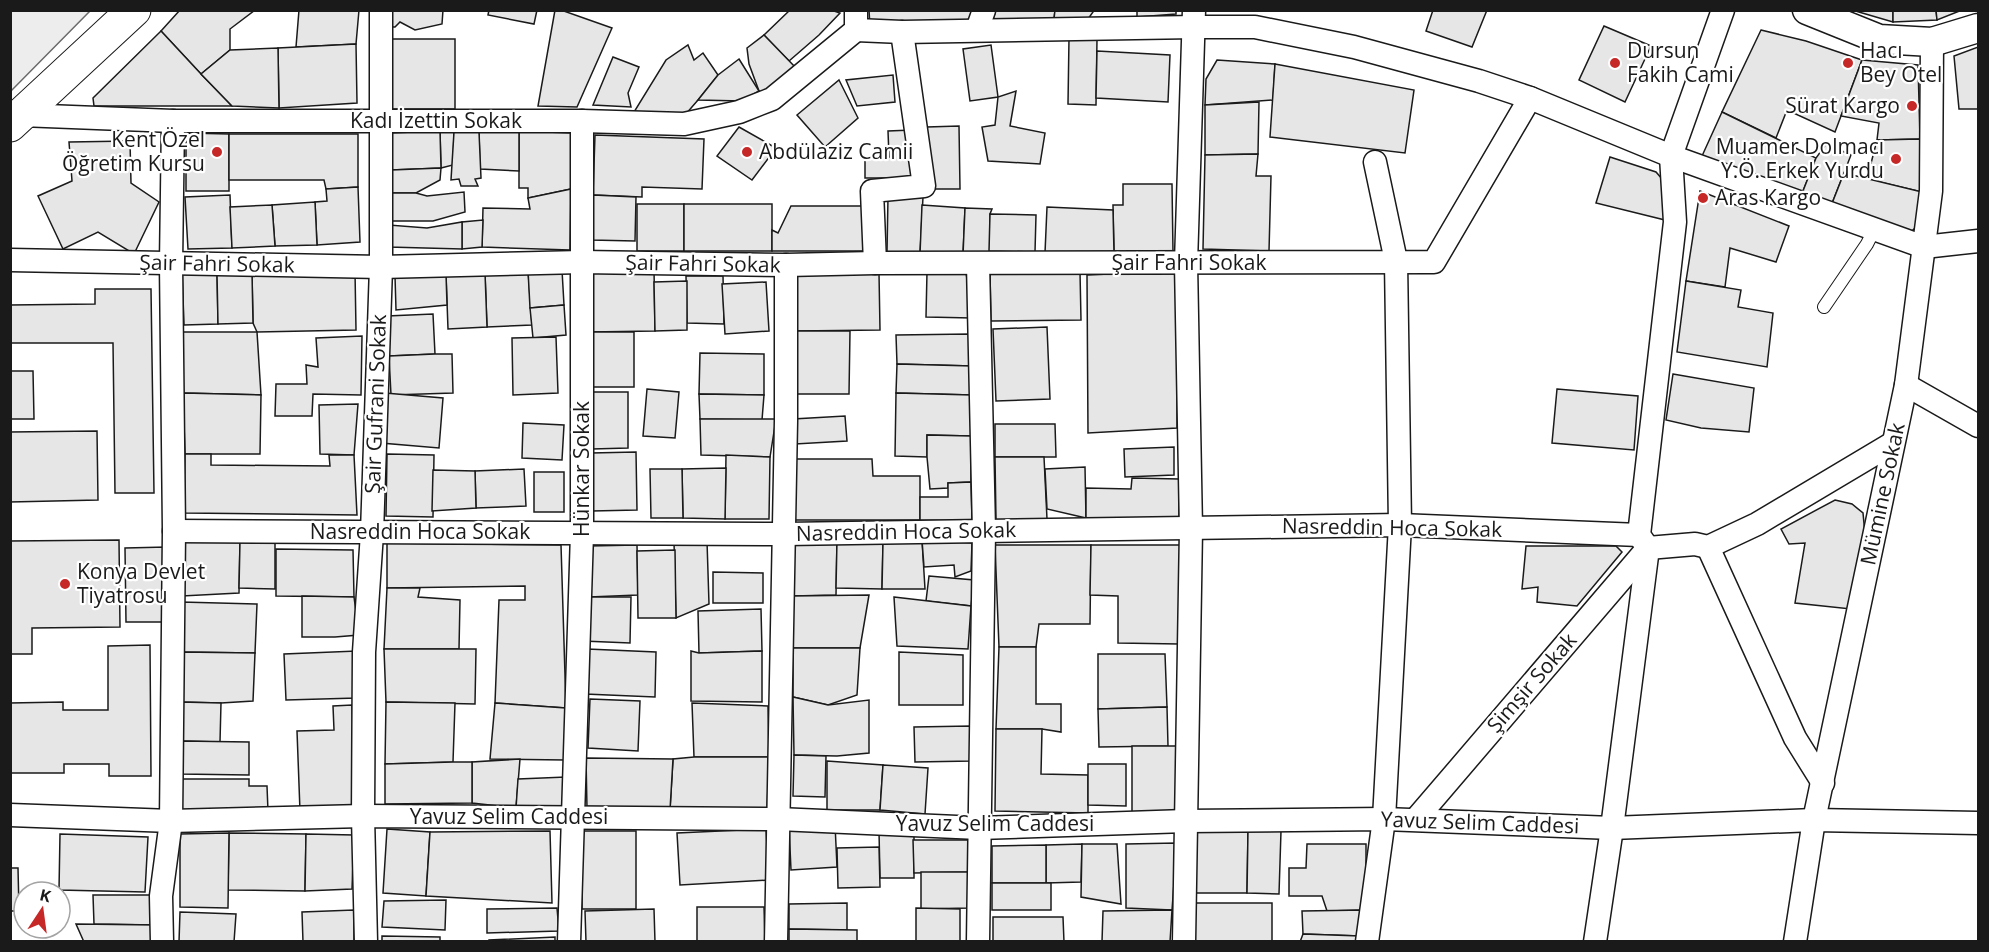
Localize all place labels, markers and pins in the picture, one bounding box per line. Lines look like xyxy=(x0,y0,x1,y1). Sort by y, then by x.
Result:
place label: Dursun Fakih Cami xyxy=(1627,36,1734,88)
place label: Hacı Bey Otel xyxy=(1860,36,1942,88)
marker: Dursun Fakih Cami xyxy=(1608,56,1622,70)
marker: Hacı Bey Otel xyxy=(1841,56,1855,70)
place label: Sürat Kargo xyxy=(1785,91,1900,119)
marker: Sürat Kargo xyxy=(1905,99,1919,113)
place label: Kent Özel Öğretim Kursu xyxy=(62,125,205,177)
place label: Muamer Dolmacı Y.Ö. Erkek Yurdu xyxy=(1716,132,1884,184)
place label: Abdülaziz Camii xyxy=(759,137,913,165)
marker: Kent Özel Öğretim Kursu xyxy=(210,145,224,159)
marker: Abdülaziz Camii xyxy=(740,145,754,159)
marker: Muamer Dolmacı Y.Ö. Erkek Yurdu xyxy=(1889,152,1903,166)
place label: Aras Kargo xyxy=(1715,183,1821,211)
marker: Aras Kargo xyxy=(1696,191,1710,205)
place label: Konya Devlet Tiyatrosu xyxy=(77,557,205,609)
marker: Konya Devlet Tiyatrosu xyxy=(58,577,72,591)

